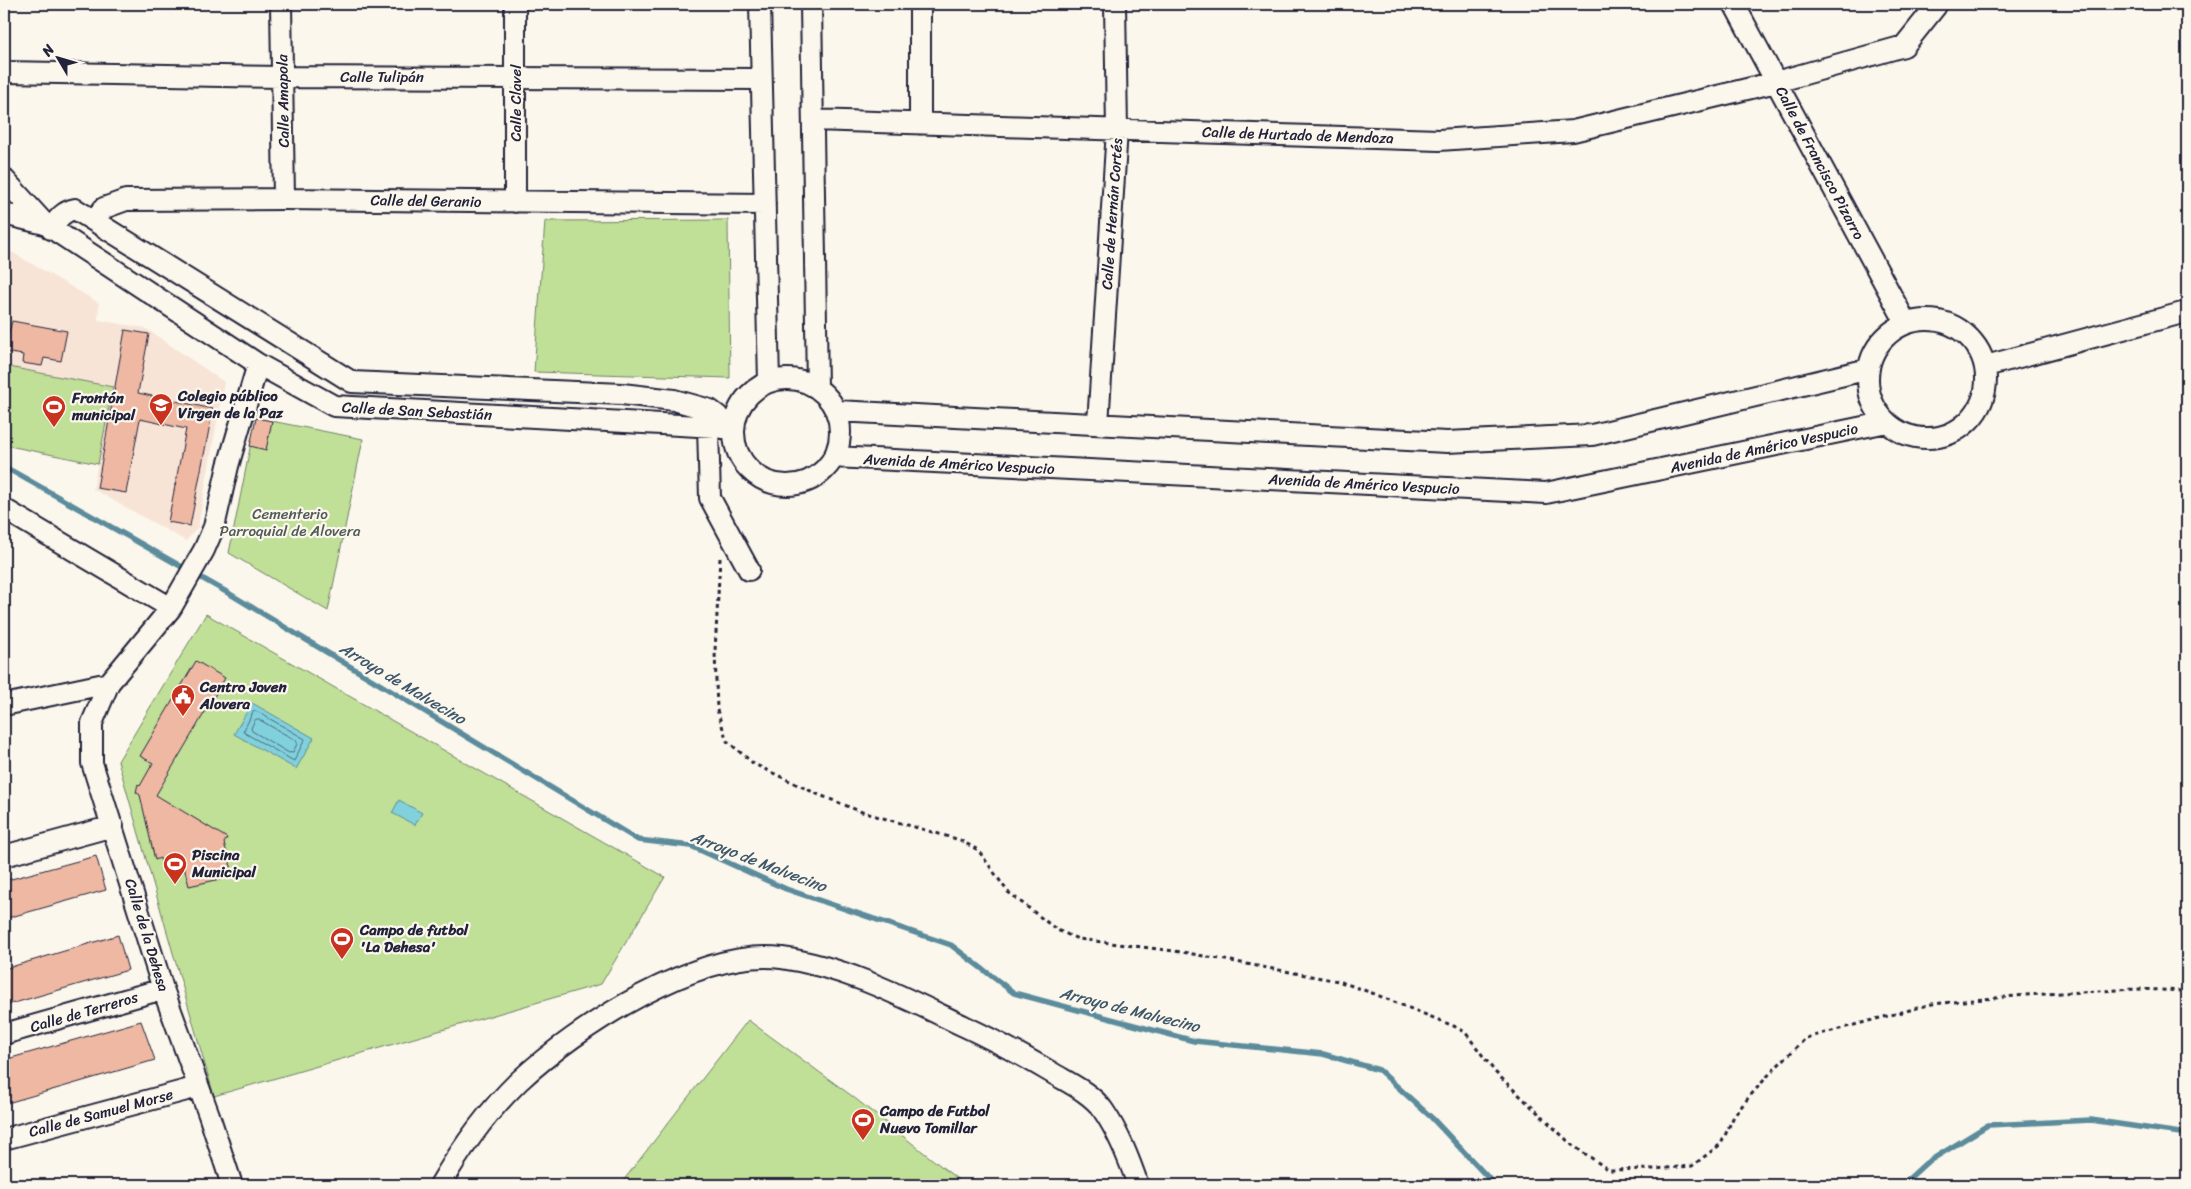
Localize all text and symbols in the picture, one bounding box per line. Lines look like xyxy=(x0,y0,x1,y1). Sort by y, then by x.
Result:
north arrow xyxy=(32,32,82,82)
text: N xyxy=(35,39,61,63)
street label: Calle Amapola xyxy=(269,54,297,148)
street label: Calle Tulipán xyxy=(340,64,424,90)
street label: Calle Clavel xyxy=(503,64,529,142)
street label: Calle de Francisco Pizarro xyxy=(1768,81,1872,245)
street label: Calle de Hurtado de Mendoza xyxy=(1202,119,1395,151)
street label: Calle de Hernán Cortés xyxy=(1094,137,1130,291)
street label: Calle del Geranio xyxy=(370,187,482,215)
place label: Colegio público Virgen de la Paz xyxy=(177,383,284,426)
place label: Frontón municipal xyxy=(71,385,136,428)
school or university icon: Colegio público Virgen de la Paz xyxy=(148,392,174,426)
sports icon: Frontón municipal xyxy=(41,394,67,428)
street label: Calle de San Sebastián xyxy=(341,394,493,428)
street label: Avenida de Américo Vespucio xyxy=(1667,415,1861,481)
street label: Avenida de Américo Vespucio xyxy=(862,446,1056,482)
street label: Avenida de Américo Vespucio xyxy=(1267,466,1461,502)
park label: Cementerio Parroquial de Alovera xyxy=(220,501,361,544)
water label: Arroyo de Malvecino xyxy=(333,634,473,734)
place label: Centro Joven Alovera xyxy=(199,674,288,717)
public building icon: Centro Joven Alovera xyxy=(170,683,196,717)
water label: Arroyo de Malvecino xyxy=(686,822,833,901)
place label: Piscina Municipal xyxy=(191,842,257,885)
sports icon: Piscina Municipal xyxy=(162,851,188,885)
street label: Calle de la Dehesa xyxy=(117,875,177,995)
place label: Campo de futbol 'La Dehesa' xyxy=(359,917,469,960)
sports icon: Campo de futbol 'La Dehesa' xyxy=(329,926,355,960)
water label: Arroyo de Malvecino xyxy=(1056,978,1205,1041)
street label: Calle de Terreros xyxy=(27,984,141,1040)
street label: Calle de Samuel Morse xyxy=(26,1081,176,1145)
place label: Campo de Futbol Nuevo Tomillar xyxy=(879,1098,990,1141)
sports icon: Campo de Futbol Nuevo Tomillar xyxy=(850,1107,876,1141)

